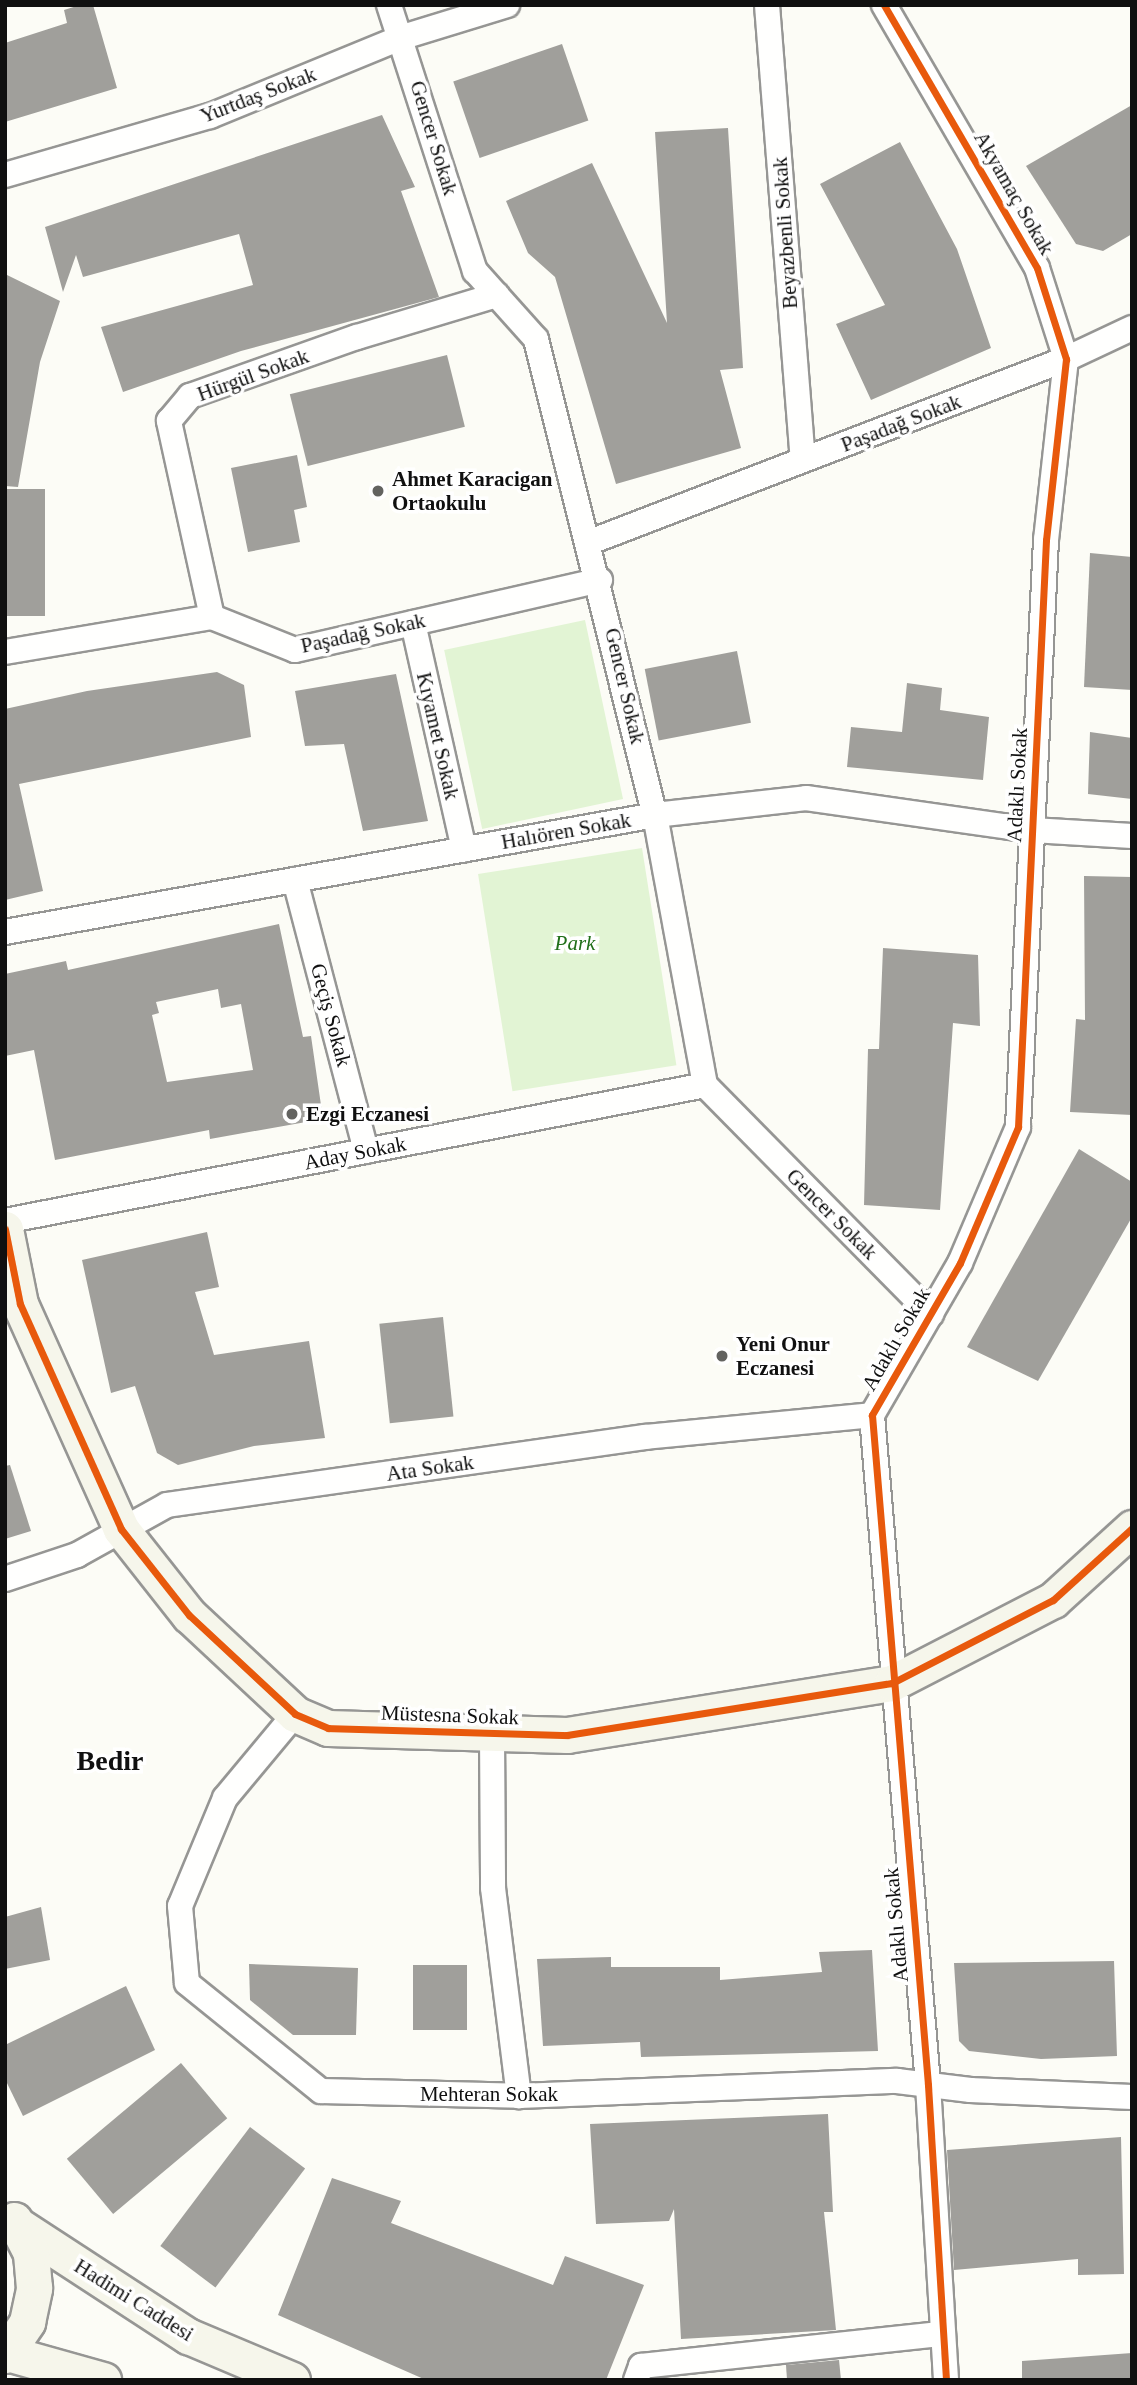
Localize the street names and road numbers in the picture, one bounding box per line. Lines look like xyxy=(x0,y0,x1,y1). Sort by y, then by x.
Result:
street label: Yurtdaş Sokak xyxy=(197,61,319,129)
street label: Gencer Sokak xyxy=(405,78,463,198)
street label: Akyamaç Sokak xyxy=(969,127,1059,259)
street label: Beyazbenli Sokak xyxy=(767,156,803,310)
street label: Hürgül Sokak xyxy=(194,343,312,407)
street label: Paşadağ Sokak xyxy=(837,389,965,457)
street label: Paşadağ Sokak xyxy=(298,608,428,658)
street label: Gencer Sokak xyxy=(599,625,651,747)
street label: Kıyamet Sokak xyxy=(411,670,465,802)
street label: Adaklı Sokak xyxy=(1001,727,1033,843)
street label: Halıören Sokak xyxy=(499,807,633,855)
street label: Geçiş Sokak xyxy=(305,961,357,1069)
street label: Aday Sokak xyxy=(302,1131,408,1175)
street label: Gencer Sokak xyxy=(781,1163,883,1265)
street label: Adaklı Sokak xyxy=(856,1283,936,1395)
street label: Ata Sokak xyxy=(385,1449,475,1487)
street label: Müstesna Sokak xyxy=(380,1700,520,1730)
street label: Adaklı Sokak xyxy=(878,1867,914,1983)
street label: Mehteran Sokak xyxy=(420,2081,558,2107)
street label: Hadimi Caddesi xyxy=(70,2253,198,2347)

